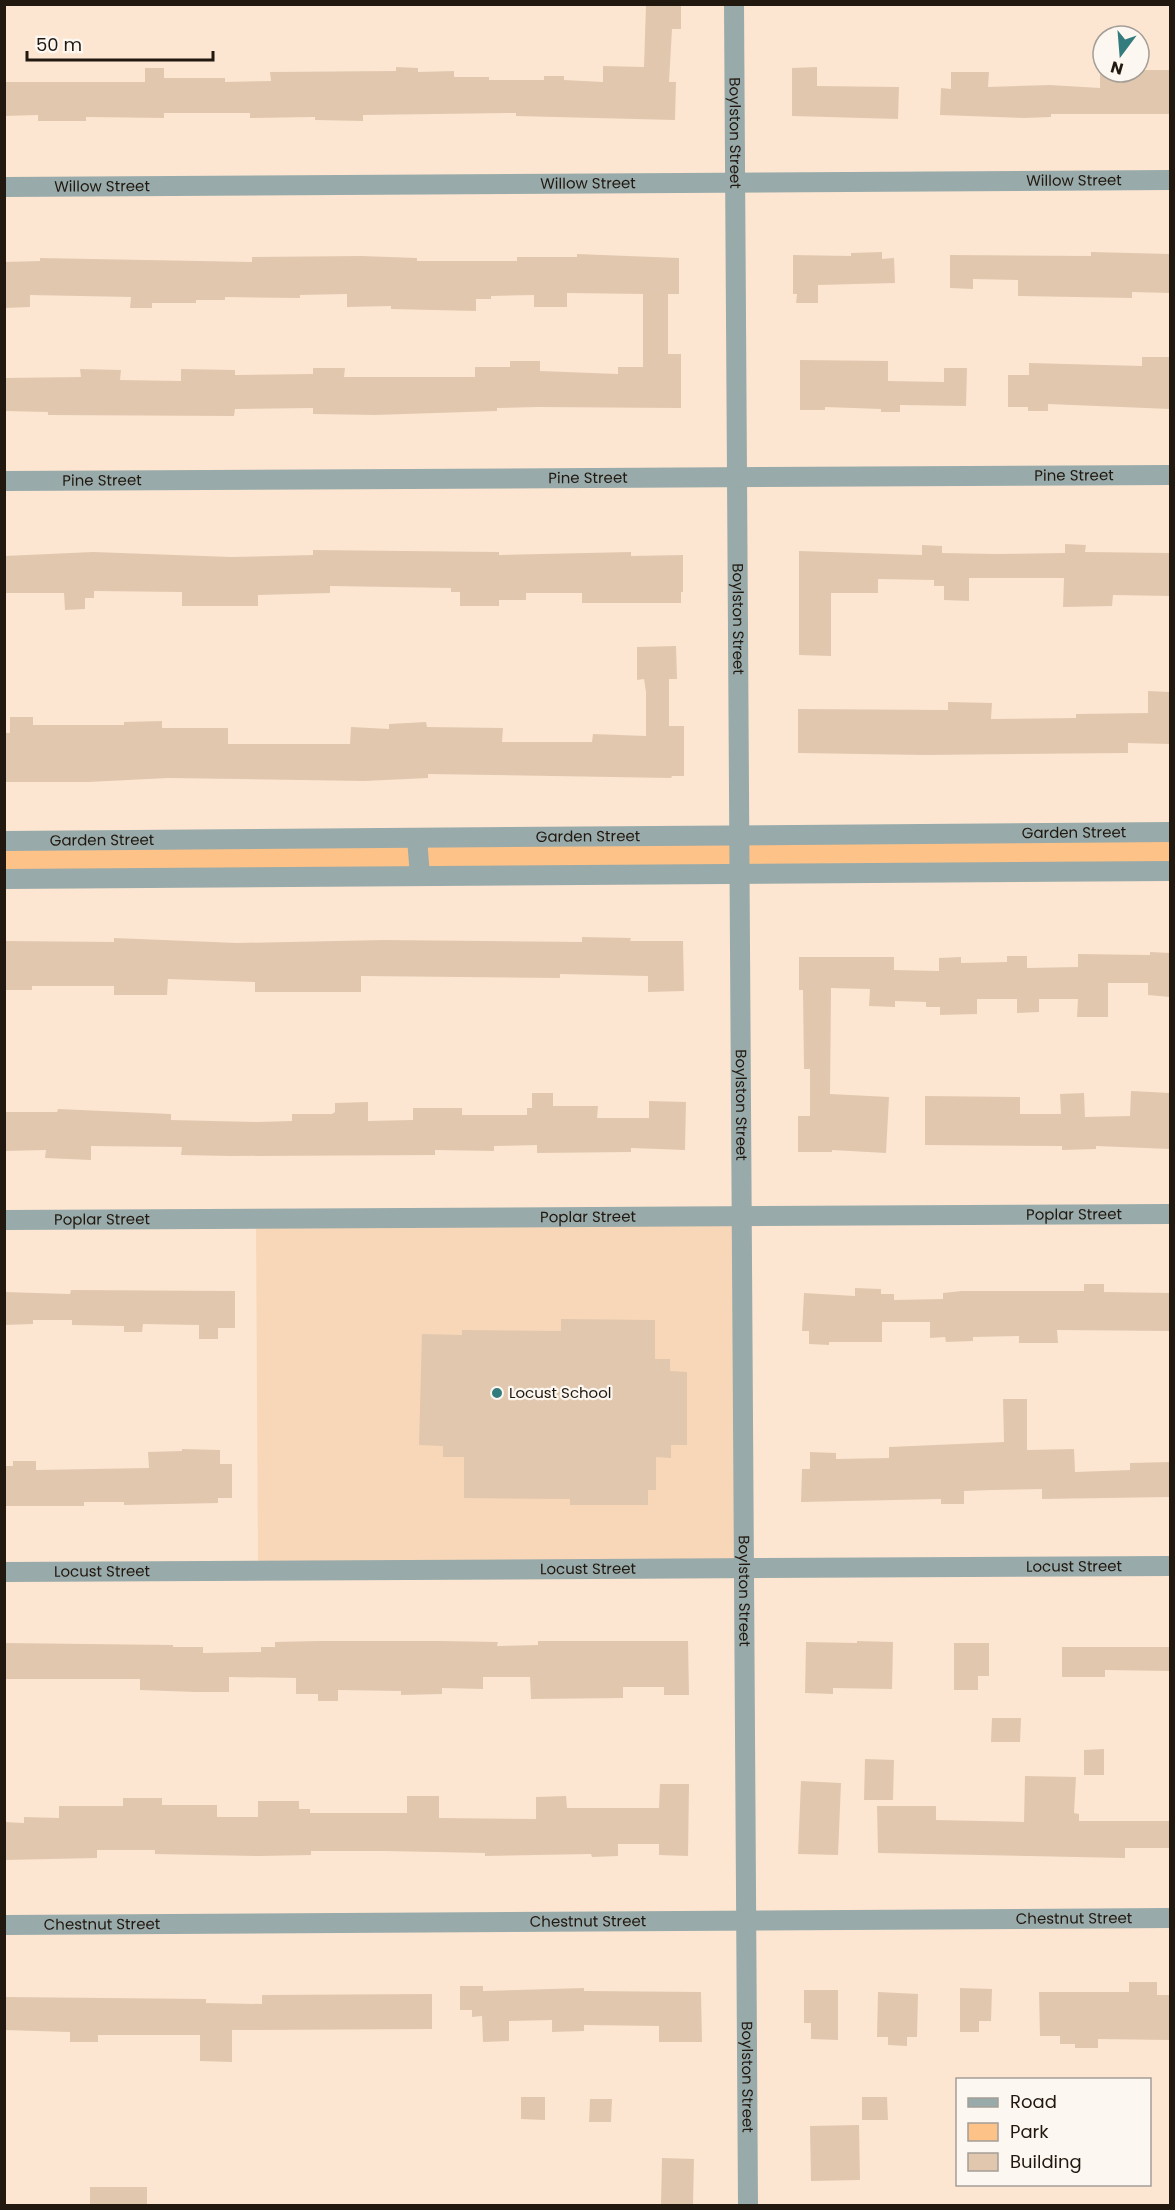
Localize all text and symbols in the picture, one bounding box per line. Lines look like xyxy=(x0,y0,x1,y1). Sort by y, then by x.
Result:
scale bar xyxy=(27,24,213,62)
north arrow xyxy=(1091,24,1151,84)
text: 50 m xyxy=(36,32,82,57)
text: N xyxy=(1108,55,1126,81)
street label: Boylston Street xyxy=(724,77,746,189)
street label: Willow Street xyxy=(1026,169,1122,191)
street label: Willow Street xyxy=(540,172,636,194)
street label: Willow Street xyxy=(54,175,150,197)
street label: Pine Street xyxy=(1034,464,1114,486)
street label: Pine Street xyxy=(548,467,628,488)
street label: Pine Street xyxy=(62,469,142,491)
street label: Boylston Street xyxy=(728,563,749,675)
street label: Garden Street xyxy=(1022,821,1126,843)
street label: Garden Street xyxy=(536,825,640,847)
street label: Garden Street xyxy=(50,829,154,851)
street label: Boylston Street xyxy=(731,1049,752,1161)
street label: Poplar Street xyxy=(1026,1203,1122,1225)
street label: Poplar Street xyxy=(540,1206,636,1227)
street label: Poplar Street xyxy=(54,1208,150,1230)
place label: Locust School xyxy=(509,1382,611,1403)
marker: Locust School xyxy=(490,1386,504,1400)
street label: Boylston Street xyxy=(734,1535,755,1647)
street label: Locust Street xyxy=(1026,1555,1122,1577)
street label: Locust Street xyxy=(540,1558,636,1579)
street label: Locust Street xyxy=(54,1560,150,1582)
street label: Chestnut Street xyxy=(1016,1907,1132,1929)
street label: Chestnut Street xyxy=(530,1910,646,1932)
street label: Chestnut Street xyxy=(44,1913,160,1935)
street label: Boylston Street xyxy=(737,2021,759,2133)
legend xyxy=(956,2078,1151,2186)
text: Road xyxy=(1010,2089,1057,2114)
text: Park xyxy=(1010,2119,1049,2144)
text: Building xyxy=(1010,2149,1082,2174)

